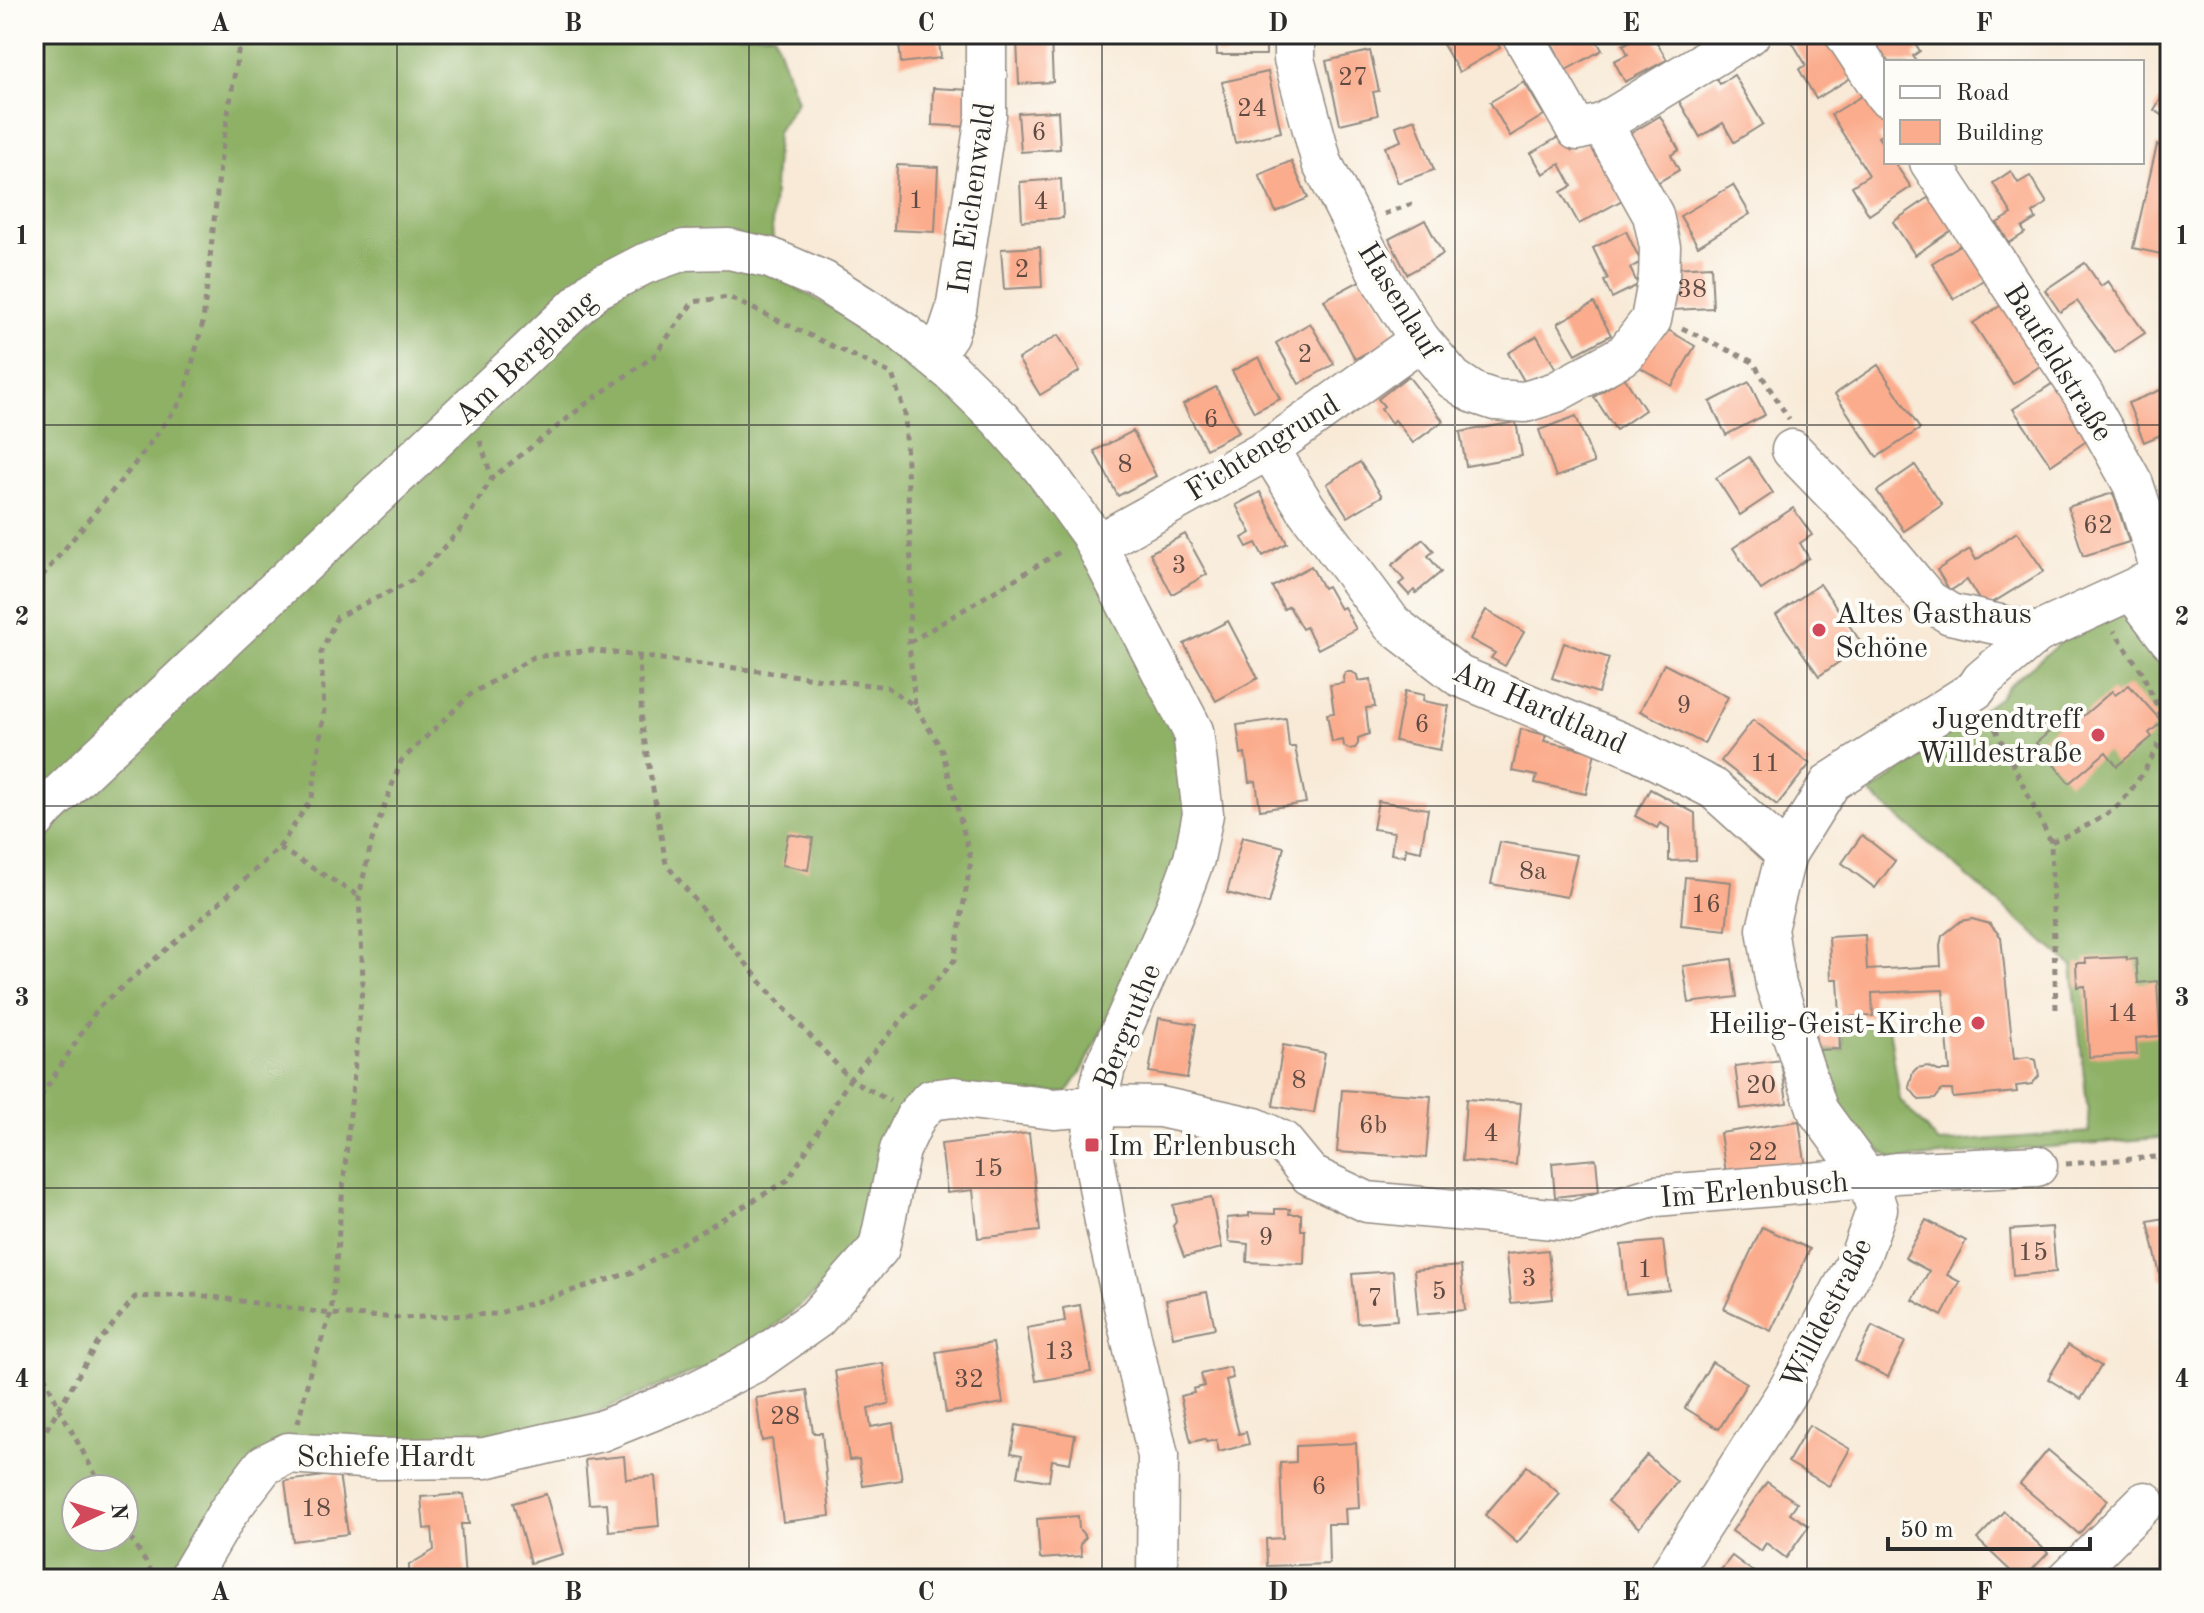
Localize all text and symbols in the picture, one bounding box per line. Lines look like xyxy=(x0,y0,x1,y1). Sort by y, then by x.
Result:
text: A xyxy=(210,11,230,37)
text: B xyxy=(564,11,582,37)
text: C xyxy=(917,11,935,37)
text: D xyxy=(1268,11,1288,37)
text: E xyxy=(1622,11,1640,37)
text: F xyxy=(1975,11,1993,37)
legend xyxy=(1884,60,2144,164)
house number: 27 xyxy=(1338,65,1368,91)
text: Road xyxy=(1956,82,2009,106)
house number: 24 xyxy=(1237,96,1267,122)
street label: Im Eichenwald xyxy=(945,101,1001,296)
house number: 6 xyxy=(1031,120,1047,146)
text: Building xyxy=(1956,122,2043,146)
house number: 1 xyxy=(908,188,924,214)
house number: 4 xyxy=(1033,189,1049,215)
text: 1 xyxy=(14,224,30,250)
text: 1 xyxy=(2174,224,2190,250)
street label: Hasenlauf xyxy=(1351,238,1446,365)
house number: 2 xyxy=(1014,257,1030,283)
house number: 38 xyxy=(1677,277,1707,303)
street label: Baufeldstraße xyxy=(1997,279,2118,447)
street label: Am Berghang xyxy=(450,286,603,431)
house number: 2 xyxy=(1297,342,1313,368)
street label: Fichtengrund xyxy=(1181,390,1345,508)
house number: 6 xyxy=(1203,407,1219,433)
house number: 8 xyxy=(1117,452,1133,478)
house number: 62 xyxy=(2083,513,2113,539)
house number: 3 xyxy=(1171,553,1187,579)
place label: Altes Gasthaus Schöne xyxy=(1835,600,2032,664)
text: 2 xyxy=(14,605,30,631)
text: 2 xyxy=(2174,605,2190,631)
marker: Altes Gasthaus Schöne xyxy=(1810,621,1828,639)
street label: Am Hardtland xyxy=(1448,657,1631,761)
house number: 9 xyxy=(1676,693,1692,719)
place label: Jugendtreff Willdestraße xyxy=(1917,705,2083,769)
house number: 6 xyxy=(1414,712,1430,738)
marker: Jugendtreff Willdestraße xyxy=(2089,726,2107,744)
house number: 11 xyxy=(1750,751,1780,777)
house number: 8a xyxy=(1519,859,1547,885)
house number: 16 xyxy=(1691,892,1721,918)
street label: Bergruthe xyxy=(1090,960,1167,1094)
text: 3 xyxy=(14,986,30,1012)
text: 3 xyxy=(2174,986,2190,1012)
house number: 14 xyxy=(2107,1001,2137,1027)
place label: Heilig-Geist-Kirche xyxy=(1709,1010,1962,1040)
marker: Heilig-Geist-Kirche xyxy=(1969,1014,1987,1032)
house number: 8 xyxy=(1291,1068,1307,1094)
house number: 20 xyxy=(1746,1073,1776,1099)
house number: 6b xyxy=(1359,1113,1387,1139)
house number: 4 xyxy=(1483,1121,1499,1147)
place label: Im Erlenbusch xyxy=(1108,1132,1297,1162)
marker: Im Erlenbusch xyxy=(1083,1136,1101,1154)
house number: 22 xyxy=(1748,1140,1778,1166)
house number: 15 xyxy=(973,1156,1003,1182)
street label: Im Erlenbusch xyxy=(1659,1168,1850,1214)
house number: 9 xyxy=(1258,1225,1274,1251)
street label: Willdestraße xyxy=(1777,1234,1879,1394)
house number: 15 xyxy=(2018,1240,2048,1266)
house number: 1 xyxy=(1637,1257,1653,1283)
house number: 3 xyxy=(1521,1266,1537,1292)
house number: 5 xyxy=(1431,1279,1447,1305)
house number: 7 xyxy=(1367,1286,1383,1312)
house number: 13 xyxy=(1044,1339,1074,1365)
text: 4 xyxy=(14,1367,30,1393)
house number: 32 xyxy=(954,1367,984,1393)
text: 4 xyxy=(2174,1367,2190,1393)
house number: 28 xyxy=(770,1404,800,1430)
street label: Schiefe Hardt xyxy=(297,1443,475,1473)
north arrow xyxy=(60,1473,140,1553)
house number: 6 xyxy=(1311,1474,1327,1500)
house number: 18 xyxy=(301,1496,331,1522)
scale bar xyxy=(1888,1501,2090,1551)
text: N xyxy=(106,1503,130,1521)
text: 50 m xyxy=(1900,1519,1954,1543)
text: A xyxy=(210,1580,230,1606)
text: B xyxy=(564,1580,582,1606)
text: C xyxy=(917,1580,935,1606)
text: D xyxy=(1268,1580,1288,1606)
text: E xyxy=(1622,1580,1640,1606)
text: F xyxy=(1975,1580,1993,1606)

